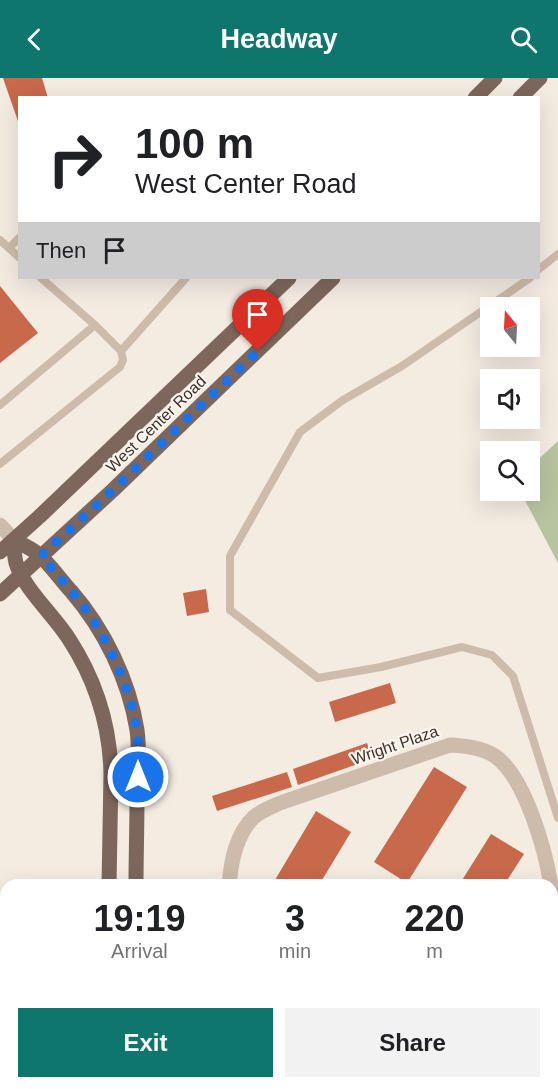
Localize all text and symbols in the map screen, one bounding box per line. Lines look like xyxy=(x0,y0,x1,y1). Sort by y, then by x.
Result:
icon: back xyxy=(18,23,51,56)
icon: search xyxy=(507,23,540,56)
text: Headway xyxy=(220,24,338,54)
icon: right xyxy=(36,120,114,198)
text: 100 m xyxy=(135,120,254,167)
text: West Center Road xyxy=(135,169,357,199)
icon: arrive xyxy=(98,234,131,267)
text: Then xyxy=(36,238,86,263)
pin xyxy=(232,289,283,351)
north arrow xyxy=(480,297,540,357)
map controls xyxy=(480,297,540,501)
icon: arrive xyxy=(241,298,274,331)
button: sound xyxy=(480,369,540,429)
street label: West Center Road xyxy=(103,372,209,476)
button: search xyxy=(480,441,540,501)
street label: Wright Plaza xyxy=(349,722,441,768)
position arrow xyxy=(106,745,170,809)
text: 19:19 xyxy=(93,898,185,939)
text: 3 xyxy=(285,898,305,939)
text: 220 xyxy=(404,898,465,939)
text: Arrival xyxy=(111,940,168,962)
text: min xyxy=(279,940,311,962)
text: m xyxy=(426,940,443,962)
button: Exit xyxy=(18,1008,273,1077)
button: Share xyxy=(285,1008,540,1077)

